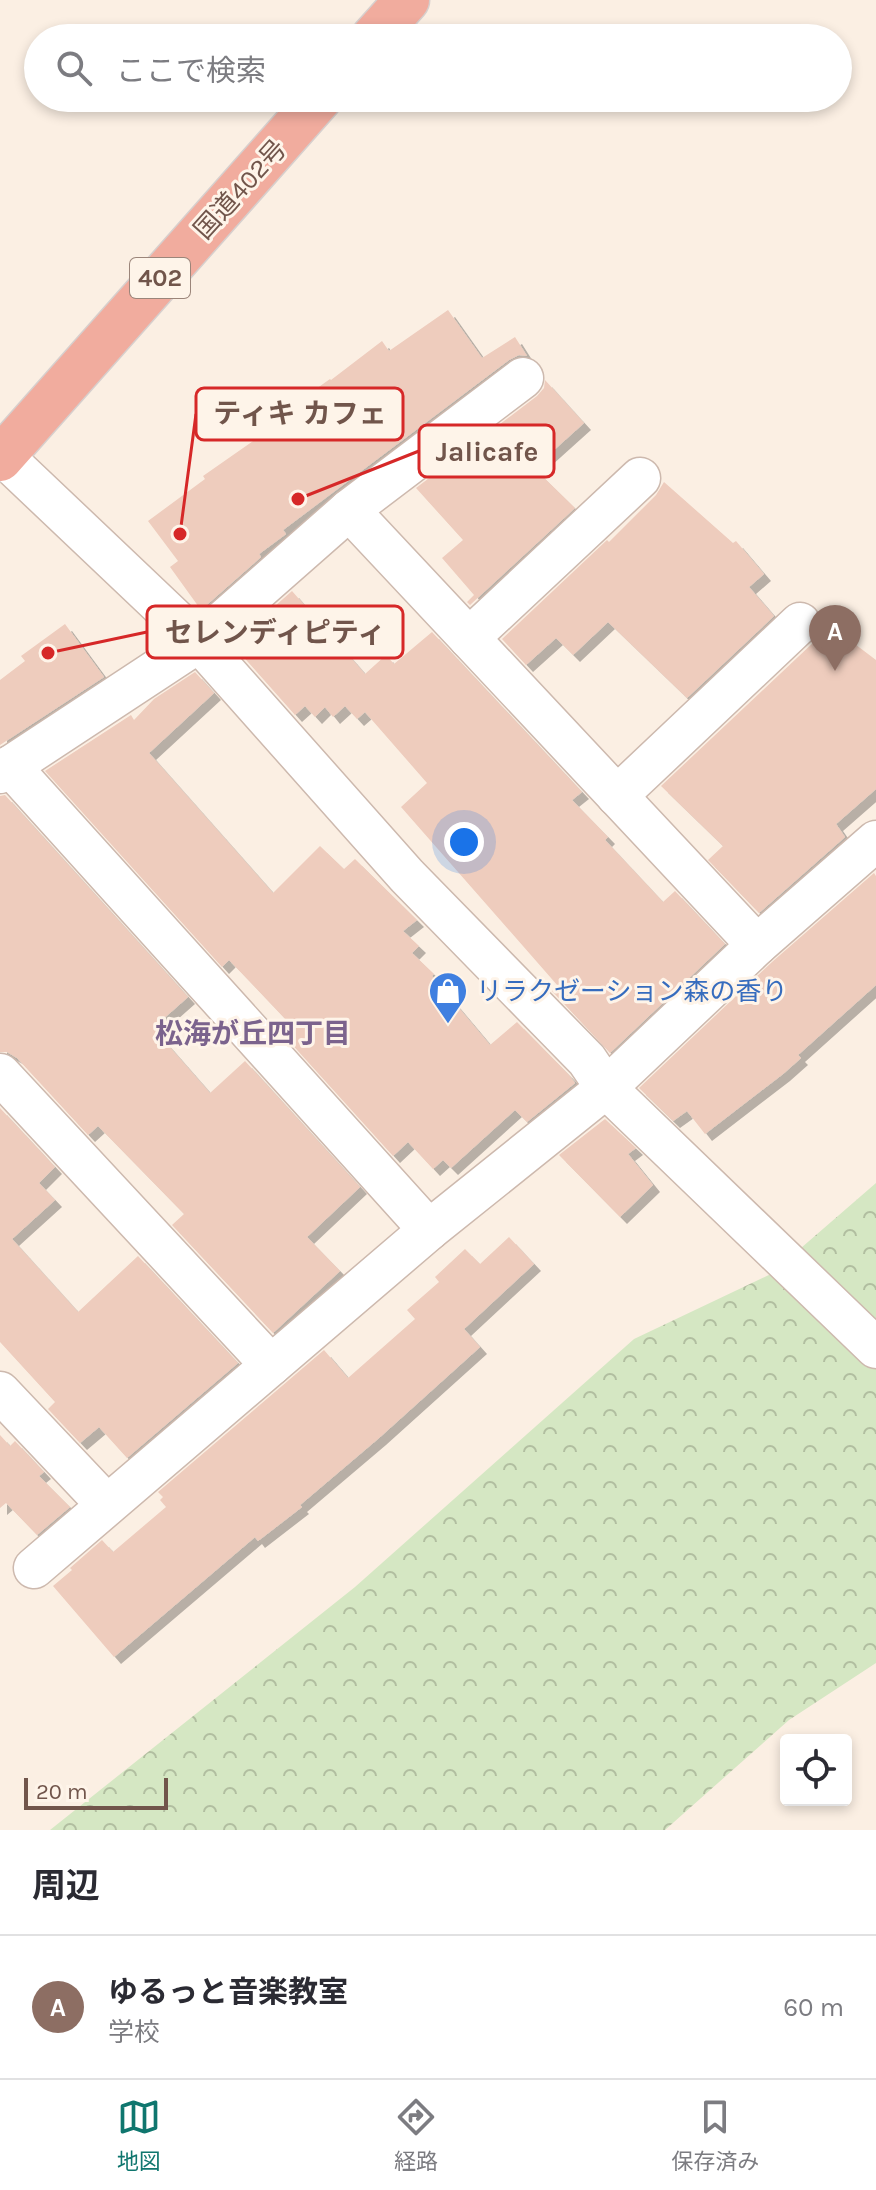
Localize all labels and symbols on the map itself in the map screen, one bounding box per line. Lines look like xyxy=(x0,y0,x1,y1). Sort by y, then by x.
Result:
street label: 国道402号 xyxy=(188,133,293,245)
road number: 402 xyxy=(130,258,190,298)
callout: ティキ カフェ xyxy=(196,388,403,440)
text: ティキ カフェ xyxy=(213,397,387,430)
callout: Jalicafe xyxy=(419,425,554,477)
text: Jalicafe xyxy=(436,435,538,468)
pin: A xyxy=(809,605,861,671)
callout: セレンディピティ xyxy=(147,606,403,658)
text: セレンディピティ xyxy=(165,616,385,649)
your location xyxy=(444,822,484,862)
shop icon: リラクゼーション森の香り xyxy=(427,970,469,1025)
place label: リラクゼーション森の香り xyxy=(476,976,787,1007)
district label: 松海が丘四丁目 xyxy=(155,1017,351,1050)
scale bar xyxy=(24,1774,168,1810)

